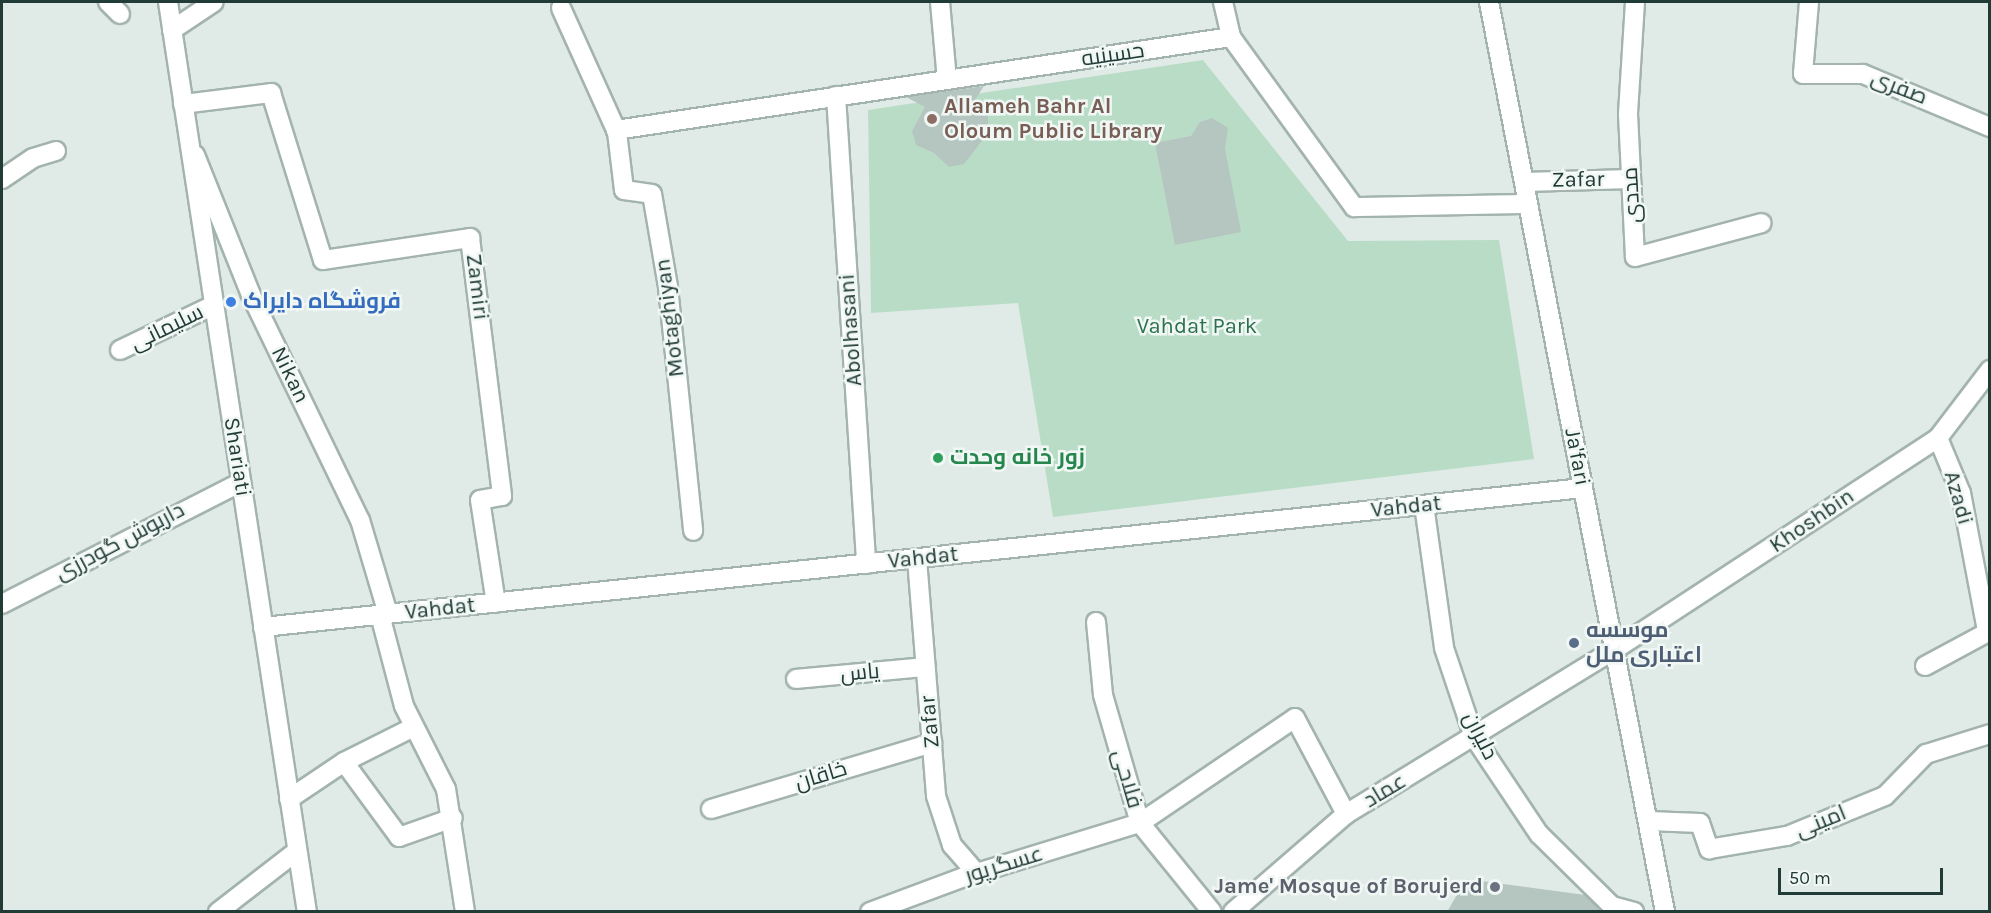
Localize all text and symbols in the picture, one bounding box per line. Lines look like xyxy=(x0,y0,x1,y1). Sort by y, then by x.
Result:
street label: حسینیه xyxy=(1080,38,1146,72)
street label: صفری xyxy=(1867,65,1931,111)
place label: Allameh Bahr Al Oloum Public Library xyxy=(944,93,1162,144)
marker: Allameh Bahr Al Oloum Public Library xyxy=(925,112,939,126)
street label: Zafar xyxy=(1551,166,1605,194)
street label: مددی xyxy=(1617,166,1647,224)
street label: Zamiri xyxy=(460,252,494,322)
street label: Motaghiyan xyxy=(650,257,690,379)
street label: Abolhasani xyxy=(834,273,868,387)
place label: فروشگاه دایراک xyxy=(243,289,401,315)
marker: فروشگاه دایراک xyxy=(224,295,238,309)
street label: سلیمانی xyxy=(126,299,208,357)
park label: Vahdat Park xyxy=(1137,314,1257,340)
street label: Nikan xyxy=(265,343,315,407)
street label: Shariati xyxy=(218,415,256,499)
street label: Ja'fari xyxy=(1558,426,1596,488)
place label: زور خانه وحدت xyxy=(950,445,1085,471)
marker: زور خانه وحدت xyxy=(931,451,945,465)
street label: Azadi xyxy=(1938,468,1978,528)
street label: Khoshbin xyxy=(1765,483,1859,559)
street label: Vahdat xyxy=(1370,490,1442,524)
street label: داریوش گودرزی xyxy=(51,497,189,587)
street label: Vahdat xyxy=(887,541,959,575)
street label: Vahdat xyxy=(404,592,476,626)
place label: موسسه اعتباری ملل xyxy=(1586,617,1702,668)
marker: موسسه اعتباری ملل xyxy=(1567,636,1581,650)
street label: یاس xyxy=(839,658,881,688)
street label: Zafar xyxy=(915,695,945,749)
street label: دلیران xyxy=(1457,708,1503,764)
street label: فلاحی xyxy=(1106,747,1148,811)
street label: خاقان xyxy=(792,756,850,796)
street label: عماد xyxy=(1359,768,1411,814)
street label: امینی xyxy=(1792,800,1850,844)
street label: عسگرپور xyxy=(962,841,1046,889)
scale bar xyxy=(1781,856,1946,894)
text: 50 m xyxy=(1789,867,1831,889)
place label: Jame' Mosque of Borujerd xyxy=(1214,874,1483,900)
marker: Jame' Mosque of Borujerd xyxy=(1488,880,1502,894)

